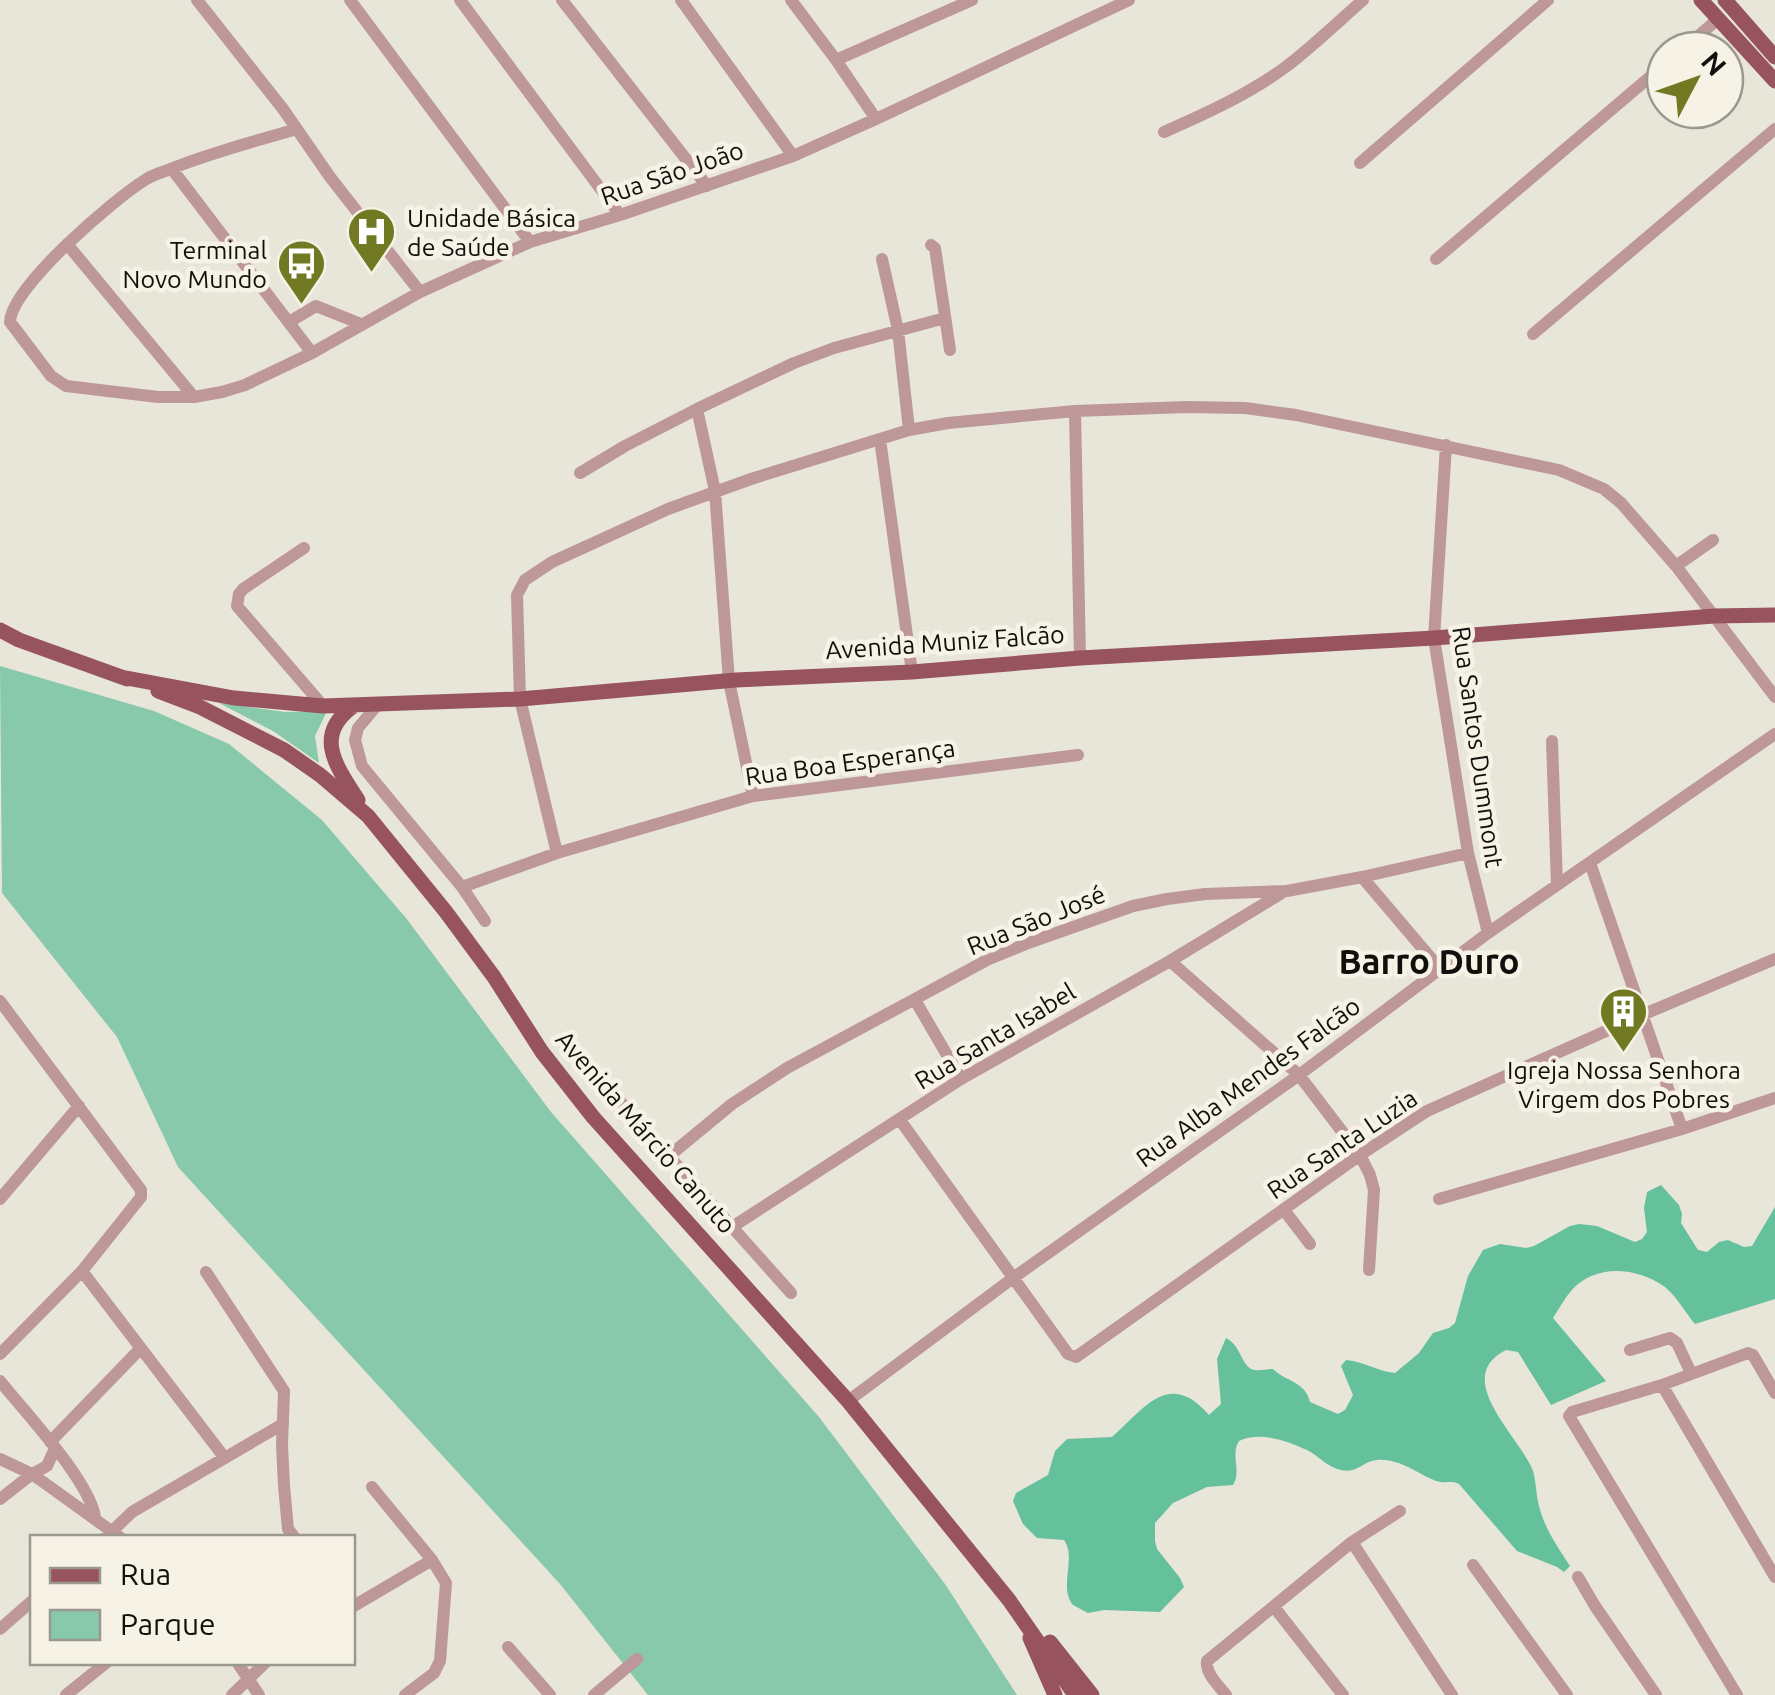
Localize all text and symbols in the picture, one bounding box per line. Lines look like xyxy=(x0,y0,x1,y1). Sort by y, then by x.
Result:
north arrow xyxy=(1645,30,1745,130)
text: N xyxy=(1696,45,1733,81)
street label: Rua São João xyxy=(597,135,747,211)
place label: Unidade Básica de Saúde xyxy=(407,204,576,261)
hospital icon: Unidade Básica de Saúde xyxy=(346,206,398,274)
place label: Terminal Novo Mundo xyxy=(123,236,267,293)
bus stop icon: Terminal Novo Mundo xyxy=(276,238,328,306)
street label: Avenida Muniz Falcão xyxy=(824,620,1066,664)
street label: Rua Santos Dummont xyxy=(1447,625,1509,870)
street label: Rua Boa Esperança xyxy=(743,733,957,791)
street label: Rua São José xyxy=(963,880,1109,960)
district label: Barro Duro xyxy=(1338,941,1520,981)
street label: Rua Santa Isabel xyxy=(910,977,1080,1095)
building icon: Igreja Nossa Senhora Virgem dos Pobres xyxy=(1598,986,1650,1054)
street label: Rua Alba Mendes Falcão xyxy=(1131,991,1365,1173)
street label: Avenida Márcio Canuto xyxy=(551,1025,741,1239)
place label: Igreja Nossa Senhora Virgem dos Pobres xyxy=(1507,1056,1741,1113)
street label: Rua Santa Luzia xyxy=(1262,1084,1422,1204)
legend xyxy=(30,1535,355,1665)
text: Rua xyxy=(120,1557,171,1591)
text: Parque xyxy=(120,1607,216,1641)

